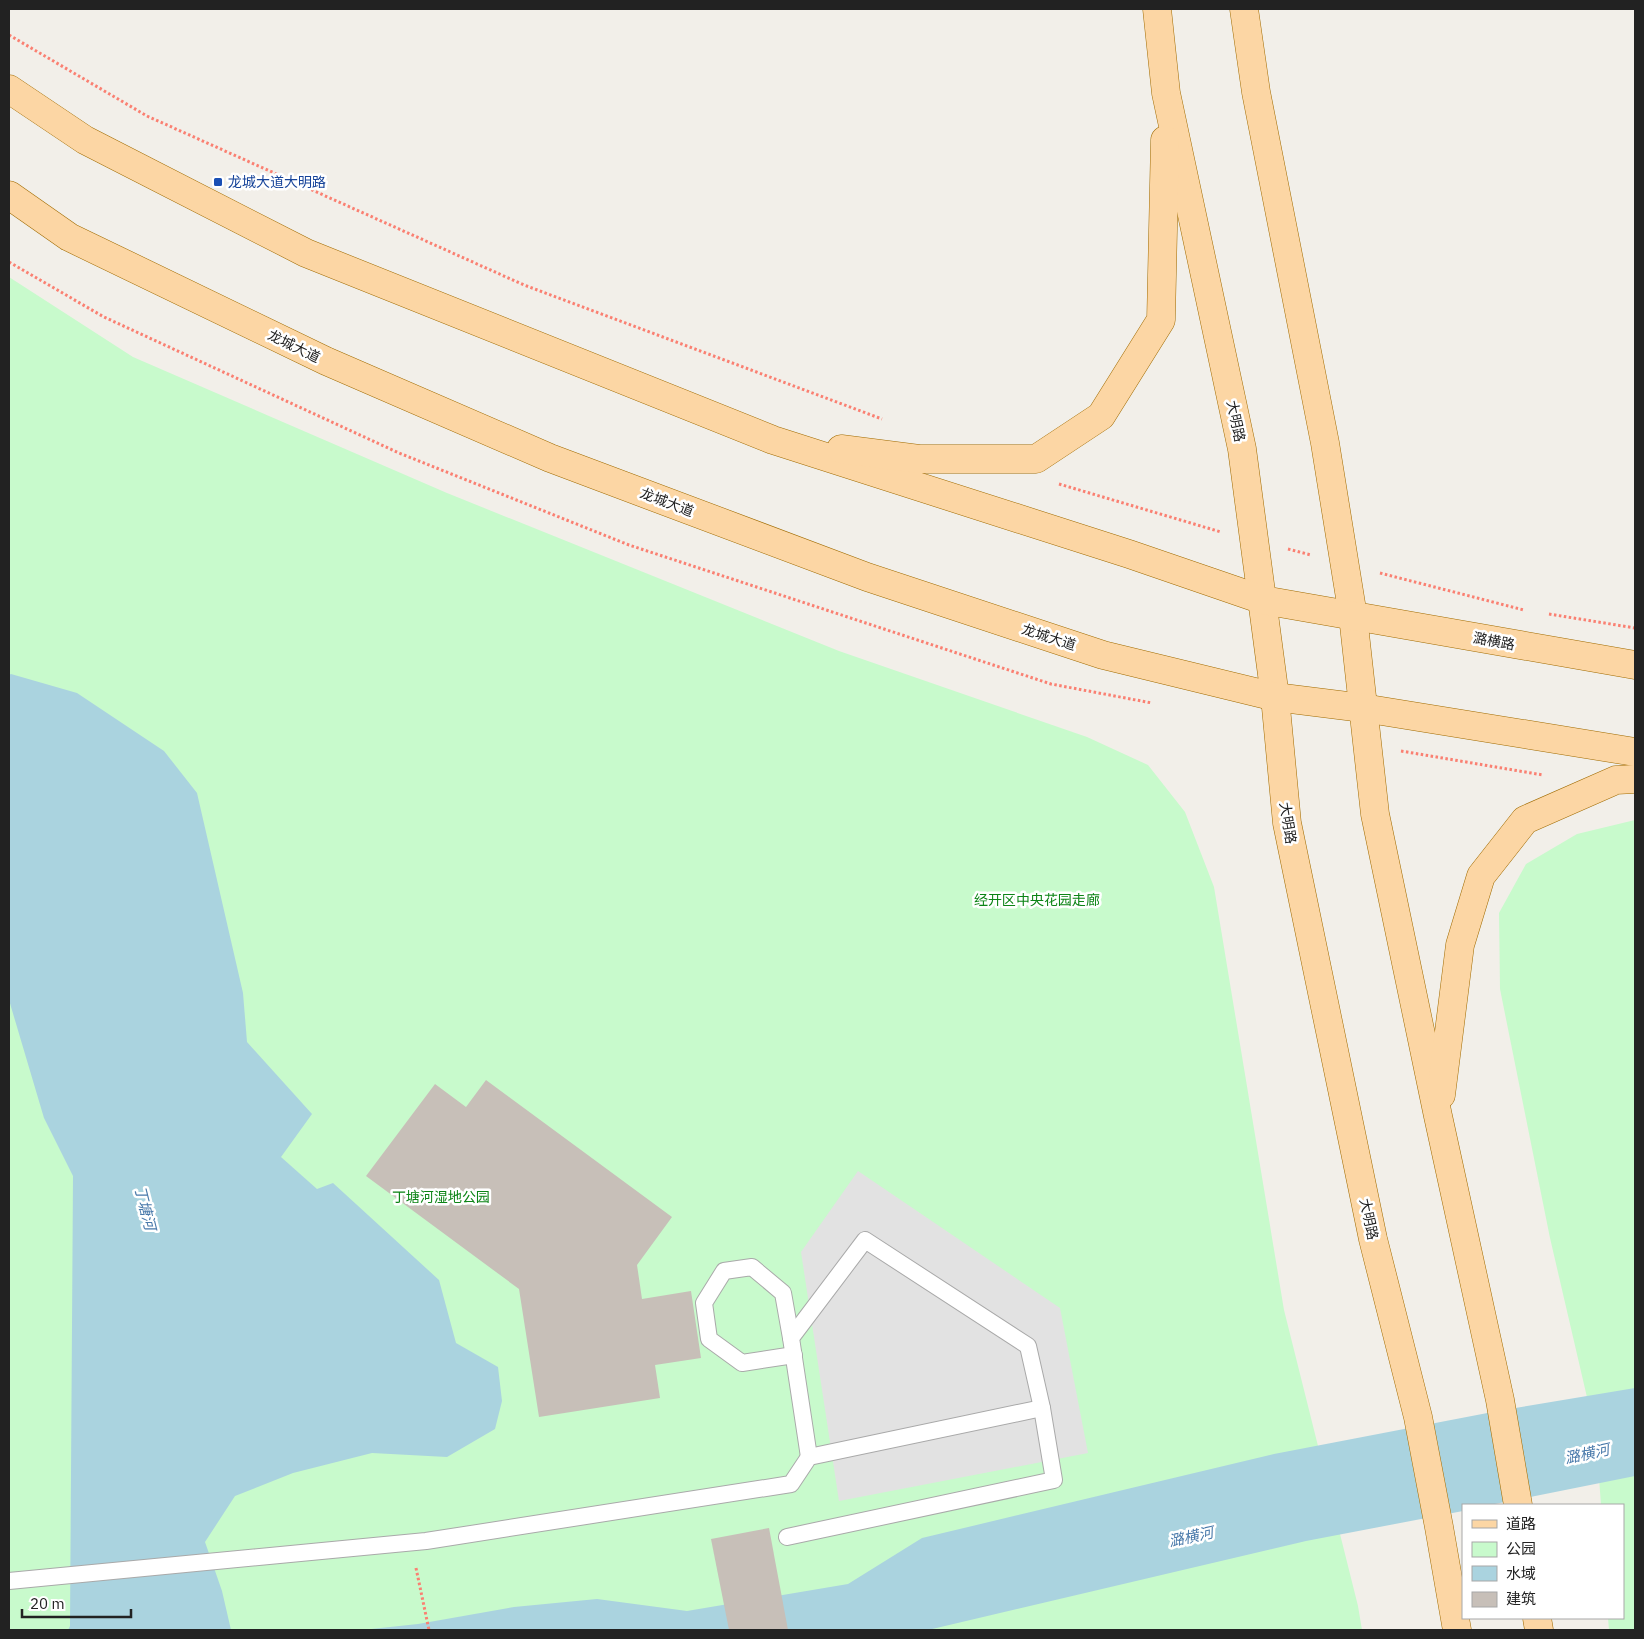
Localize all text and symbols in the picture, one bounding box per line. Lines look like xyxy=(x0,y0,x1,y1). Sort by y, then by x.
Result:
place label: 龙城大道大明路 xyxy=(228,173,326,191)
marker: 龙城大道大明路 xyxy=(212,176,224,188)
street label: 龙城大道 xyxy=(265,326,323,366)
street label: 大明路 xyxy=(1223,399,1249,443)
street label: 龙城大道 xyxy=(638,484,696,520)
street label: 龙城大道 xyxy=(1020,620,1078,654)
street label: 潞横路 xyxy=(1472,628,1516,654)
street label: 大明路 xyxy=(1276,801,1300,845)
park label: 经开区中央花园走廊 xyxy=(974,891,1100,909)
water label: 丁塘河 xyxy=(131,1184,161,1235)
park label: 丁塘河湿地公园 xyxy=(392,1188,490,1206)
street label: 大明路 xyxy=(1356,1197,1382,1241)
water label: 潞横河 xyxy=(1563,1439,1614,1467)
legend xyxy=(1462,1504,1624,1619)
text: 道路 xyxy=(1506,1514,1536,1533)
water label: 潞横河 xyxy=(1167,1522,1218,1550)
text: 公园 xyxy=(1506,1539,1536,1558)
text: 水域 xyxy=(1506,1564,1536,1583)
scale bar xyxy=(22,1586,131,1618)
text: 建筑 xyxy=(1506,1589,1536,1608)
text: 20 m xyxy=(30,1594,65,1613)

